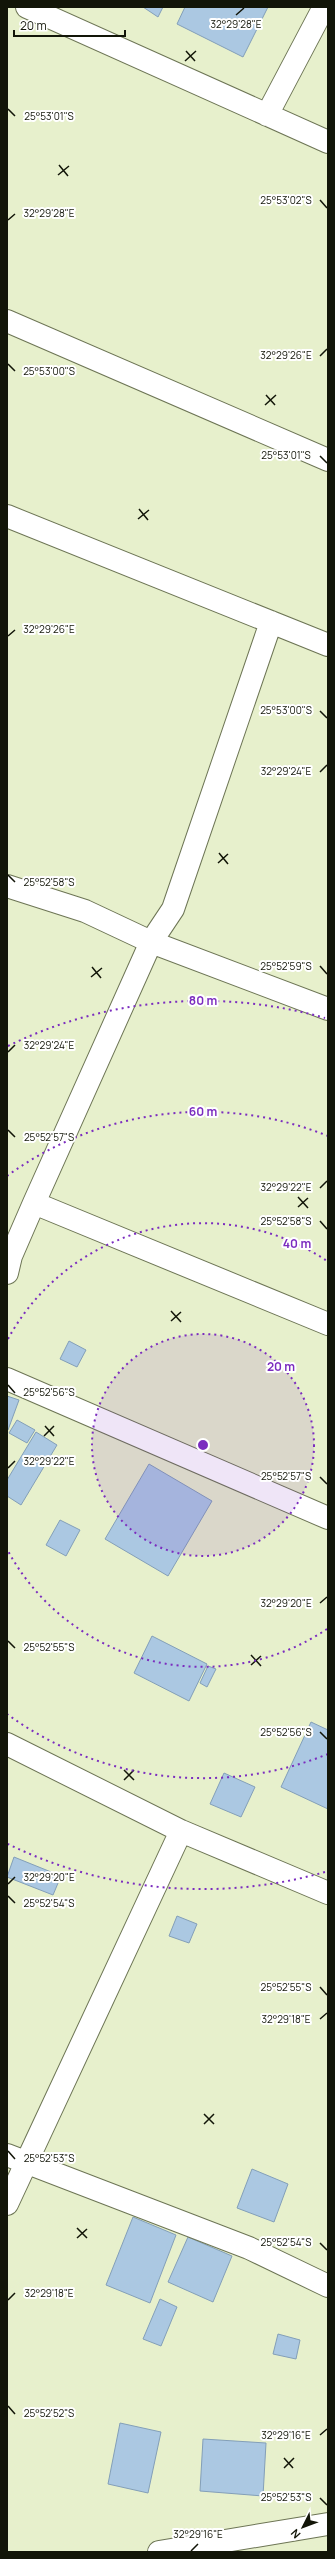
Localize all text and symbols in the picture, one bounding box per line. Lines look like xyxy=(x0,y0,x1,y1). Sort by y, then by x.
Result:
scale bar xyxy=(14,12,125,38)
text: 20 m xyxy=(20,17,47,34)
text: 32°29'28"E xyxy=(211,17,262,31)
text: 25°53'01"S xyxy=(24,109,74,123)
text: 25°53'02"S xyxy=(260,193,312,207)
text: 32°29'28"E xyxy=(24,206,75,220)
text: 32°29'26"E xyxy=(260,348,312,362)
text: 25°53'00"S xyxy=(23,364,75,378)
text: 25°53'01"S xyxy=(261,448,311,462)
text: 32°29'26"E xyxy=(23,622,75,636)
text: 25°53'00"S xyxy=(260,703,312,717)
text: 32°29'24"E xyxy=(261,764,312,778)
text: 25°52'58"S xyxy=(24,875,74,889)
text: 25°52'59"S xyxy=(260,959,312,973)
text: 80 m xyxy=(189,992,217,1009)
text: 32°29'24"E xyxy=(24,1038,75,1052)
text: 60 m xyxy=(189,1103,217,1120)
text: 25°52'57"S xyxy=(24,1130,74,1144)
text: 32°29'22"E xyxy=(261,1180,312,1194)
text: 25°52'58"S xyxy=(261,1214,311,1228)
text: 40 m xyxy=(283,1235,311,1252)
text: 20 m xyxy=(267,1358,295,1375)
text: 25°52'56"S xyxy=(23,1385,75,1399)
centre of rings xyxy=(196,1438,210,1452)
text: 32°29'22"E xyxy=(24,1454,75,1468)
text: 25°52'57"S xyxy=(261,1469,311,1483)
text: 32°29'20"E xyxy=(260,1596,312,1610)
text: 25°52'55"S xyxy=(24,1640,74,1654)
text: 25°52'56"S xyxy=(260,1725,312,1739)
text: 32°29'20"E xyxy=(23,1870,75,1884)
text: 25°52'54"S xyxy=(24,1896,74,1910)
text: 25°52'55"S xyxy=(261,1980,311,1994)
text: 32°29'18"E xyxy=(261,2012,311,2026)
text: 25°52'53"S xyxy=(24,2151,74,2165)
text: 25°52'54"S xyxy=(261,2235,311,2249)
text: 32°29'18"E xyxy=(24,2286,74,2300)
text: 25°52'52"S xyxy=(24,2406,74,2420)
text: 32°29'16"E xyxy=(261,2428,311,2442)
text: 25°52'53"S xyxy=(261,2490,311,2504)
north arrow xyxy=(283,2507,323,2547)
text: N xyxy=(287,2526,303,2542)
text: 32°29'16"E xyxy=(173,2527,223,2541)

